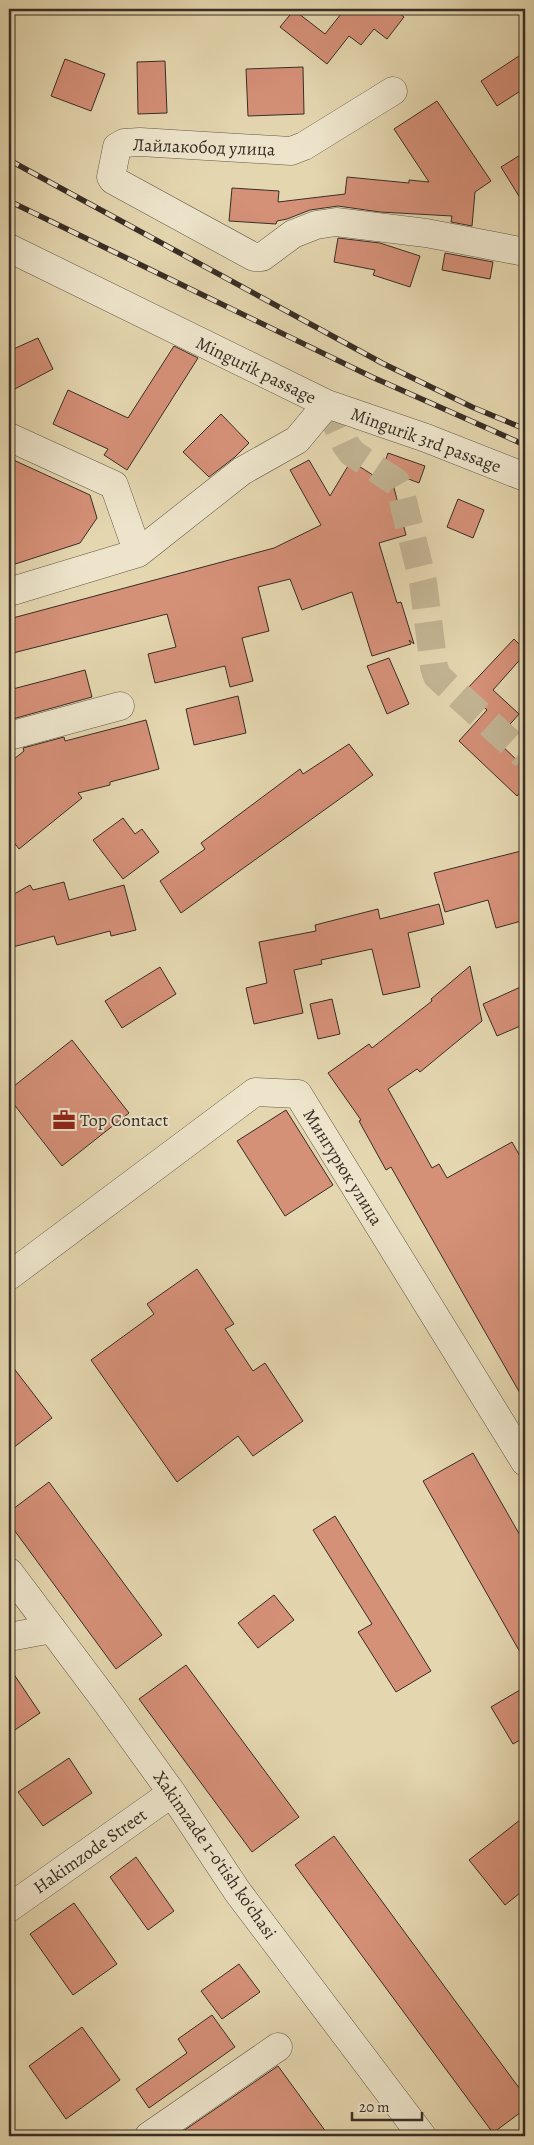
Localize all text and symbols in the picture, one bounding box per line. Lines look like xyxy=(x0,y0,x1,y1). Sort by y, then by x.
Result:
street label: Лайлакобод улица xyxy=(132,133,276,162)
street label: Mingurik passage xyxy=(192,330,320,410)
street label: Mingurik 3rd passage xyxy=(347,402,505,478)
street label: Мингурюк улица xyxy=(298,1104,389,1230)
office icon: Top Contact xyxy=(51,1107,77,1133)
place label: Top Contact xyxy=(80,1108,168,1132)
street label: Xakimzade 1-o'tish ko'chasi xyxy=(148,1766,282,1944)
street label: Hakimzode Street xyxy=(28,1803,152,1899)
scale bar xyxy=(352,2090,422,2122)
text: 20 m xyxy=(359,2097,390,2117)

